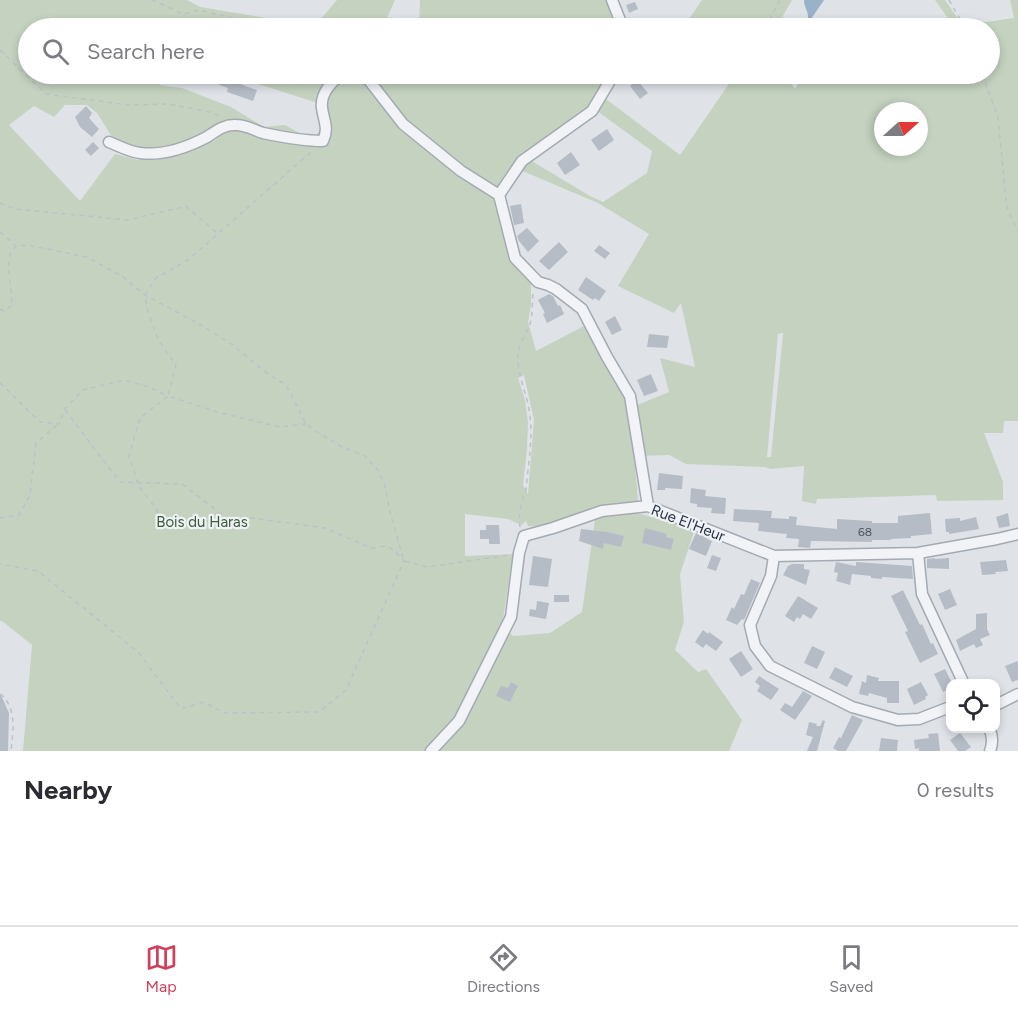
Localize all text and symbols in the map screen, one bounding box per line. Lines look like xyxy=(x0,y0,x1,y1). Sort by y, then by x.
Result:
search box xyxy=(18,18,1000,84)
icon: search xyxy=(39,35,72,68)
text: Search here xyxy=(87,38,205,65)
north arrow xyxy=(874,102,928,156)
street label: Rue El'Heur xyxy=(648,501,728,545)
park label: Bois du Haras xyxy=(156,513,248,531)
house number: 68 xyxy=(858,525,872,539)
map controls xyxy=(946,679,1000,733)
button: locate xyxy=(946,679,1000,733)
text: Nearby xyxy=(24,774,112,806)
text: 0 results xyxy=(917,778,994,802)
tab: Map xyxy=(145,941,178,996)
tab: Directions xyxy=(467,941,540,996)
tab: Saved xyxy=(829,941,873,996)

